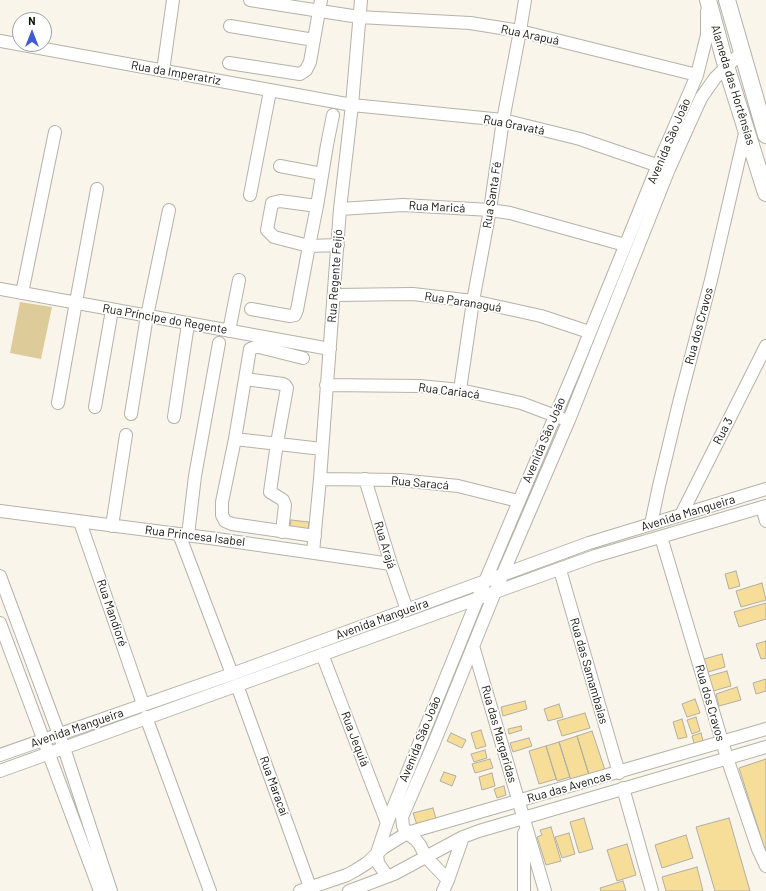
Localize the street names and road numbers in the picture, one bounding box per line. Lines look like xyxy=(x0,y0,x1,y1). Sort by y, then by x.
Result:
street label: Rua Arapuá xyxy=(500,22,560,48)
street label: Alameda das Hortênsias xyxy=(708,23,758,147)
street label: Rua da Imperatriz xyxy=(130,58,222,88)
street label: Avenida São João xyxy=(645,96,693,186)
street label: Rua Gravatá xyxy=(482,112,546,138)
street label: Rua Santa Fé xyxy=(480,161,504,229)
street label: Rua Maricá xyxy=(408,198,466,216)
street label: Rua Regente Feijó xyxy=(325,229,345,323)
street label: Rua dos Cravos xyxy=(682,286,716,366)
street label: Rua Paranaguá xyxy=(424,289,502,315)
street label: Rua Príncipe do Regente xyxy=(102,301,228,337)
street label: Rua Cariacá xyxy=(418,380,480,402)
street label: Avenida São João xyxy=(520,395,568,485)
street label: Rua 3 xyxy=(710,415,736,447)
street label: Rua Saracá xyxy=(390,473,450,493)
street label: Avenida Mangueira xyxy=(639,492,737,534)
street label: Rua Arajá xyxy=(371,519,399,571)
street label: Rua Princesa Isabel xyxy=(144,523,246,549)
street label: Rua Mandioré xyxy=(94,577,130,649)
street label: Avenida Mangueira xyxy=(334,596,430,642)
street label: Rua das Samambaias xyxy=(567,616,611,726)
street label: Rua dos Cravos xyxy=(692,663,728,743)
street label: Rua das Margaridas xyxy=(478,684,520,784)
street label: Avenida São João xyxy=(396,694,444,784)
street label: Avenida Mangueira xyxy=(29,705,125,751)
street label: Rua Jequiá xyxy=(338,709,372,769)
street label: Rua Maracaí xyxy=(257,754,291,818)
street label: Rua das Avencas xyxy=(525,768,613,806)

